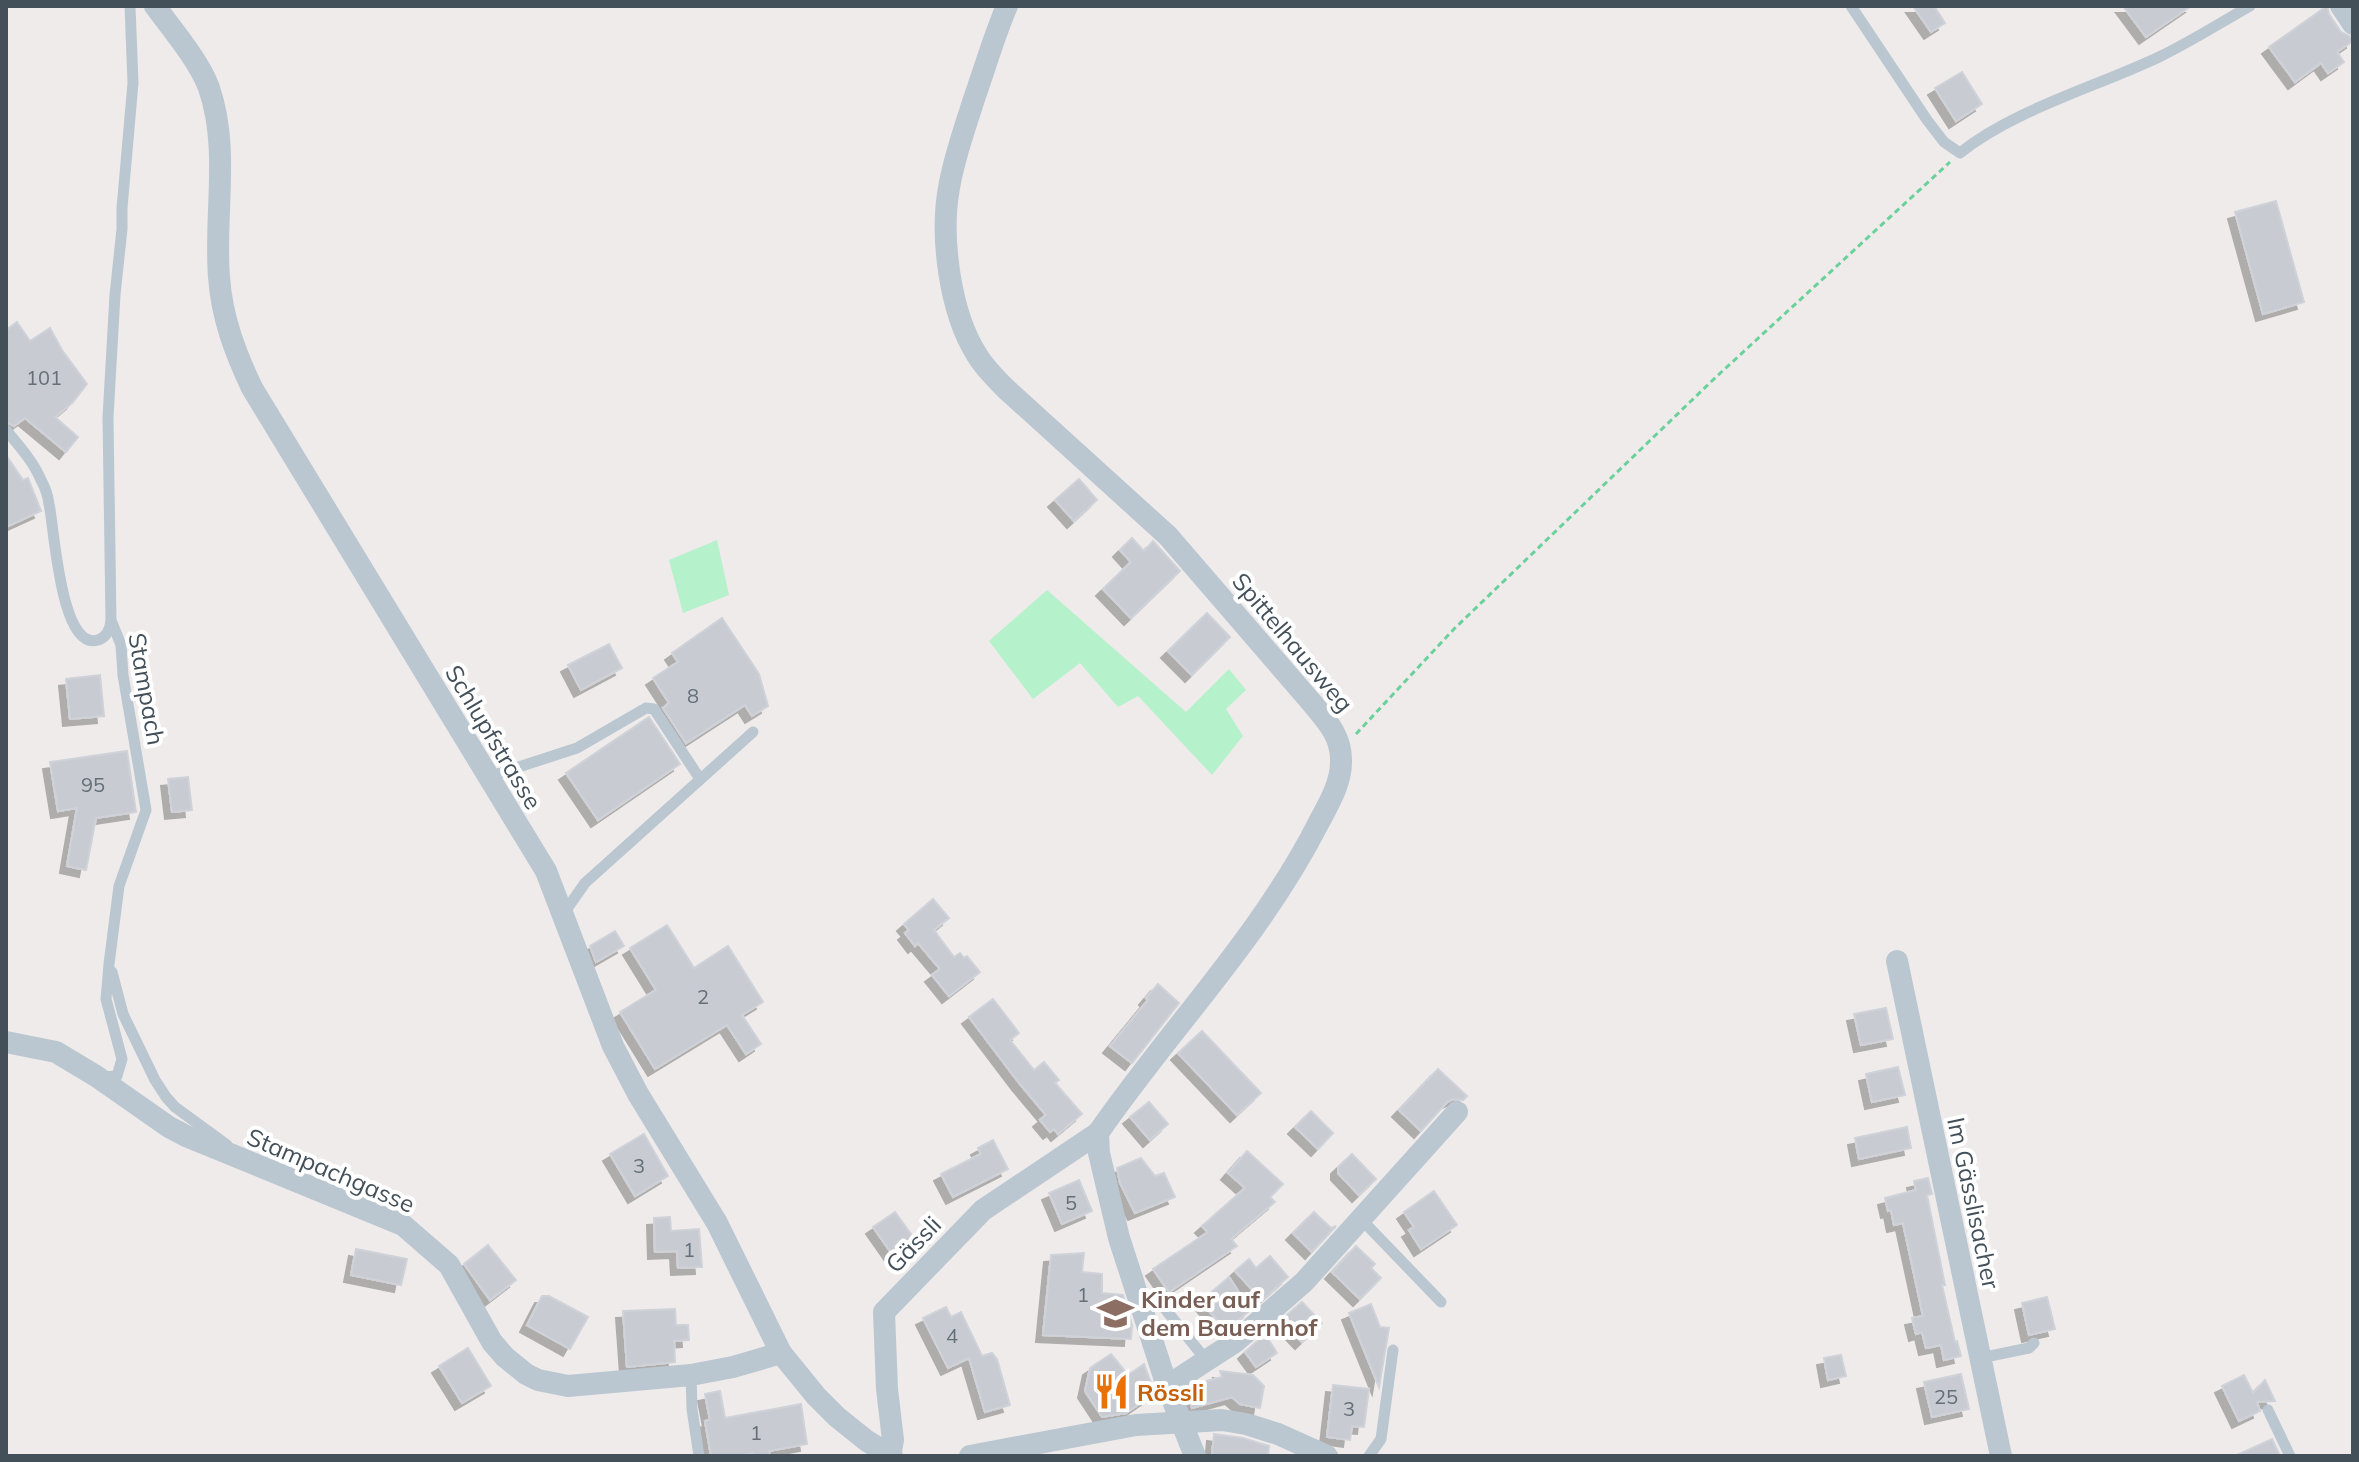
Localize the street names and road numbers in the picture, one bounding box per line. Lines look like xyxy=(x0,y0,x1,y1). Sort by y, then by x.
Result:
street label: Spittelhausweg xyxy=(1226,566,1360,718)
street label: Stampach xyxy=(122,630,172,748)
street label: Schlupfstrasse xyxy=(439,660,549,814)
street label: Im Gässlisacher xyxy=(1941,1114,2007,1292)
street label: Stampachgasse xyxy=(243,1121,419,1219)
street label: Gässli xyxy=(879,1209,947,1279)

